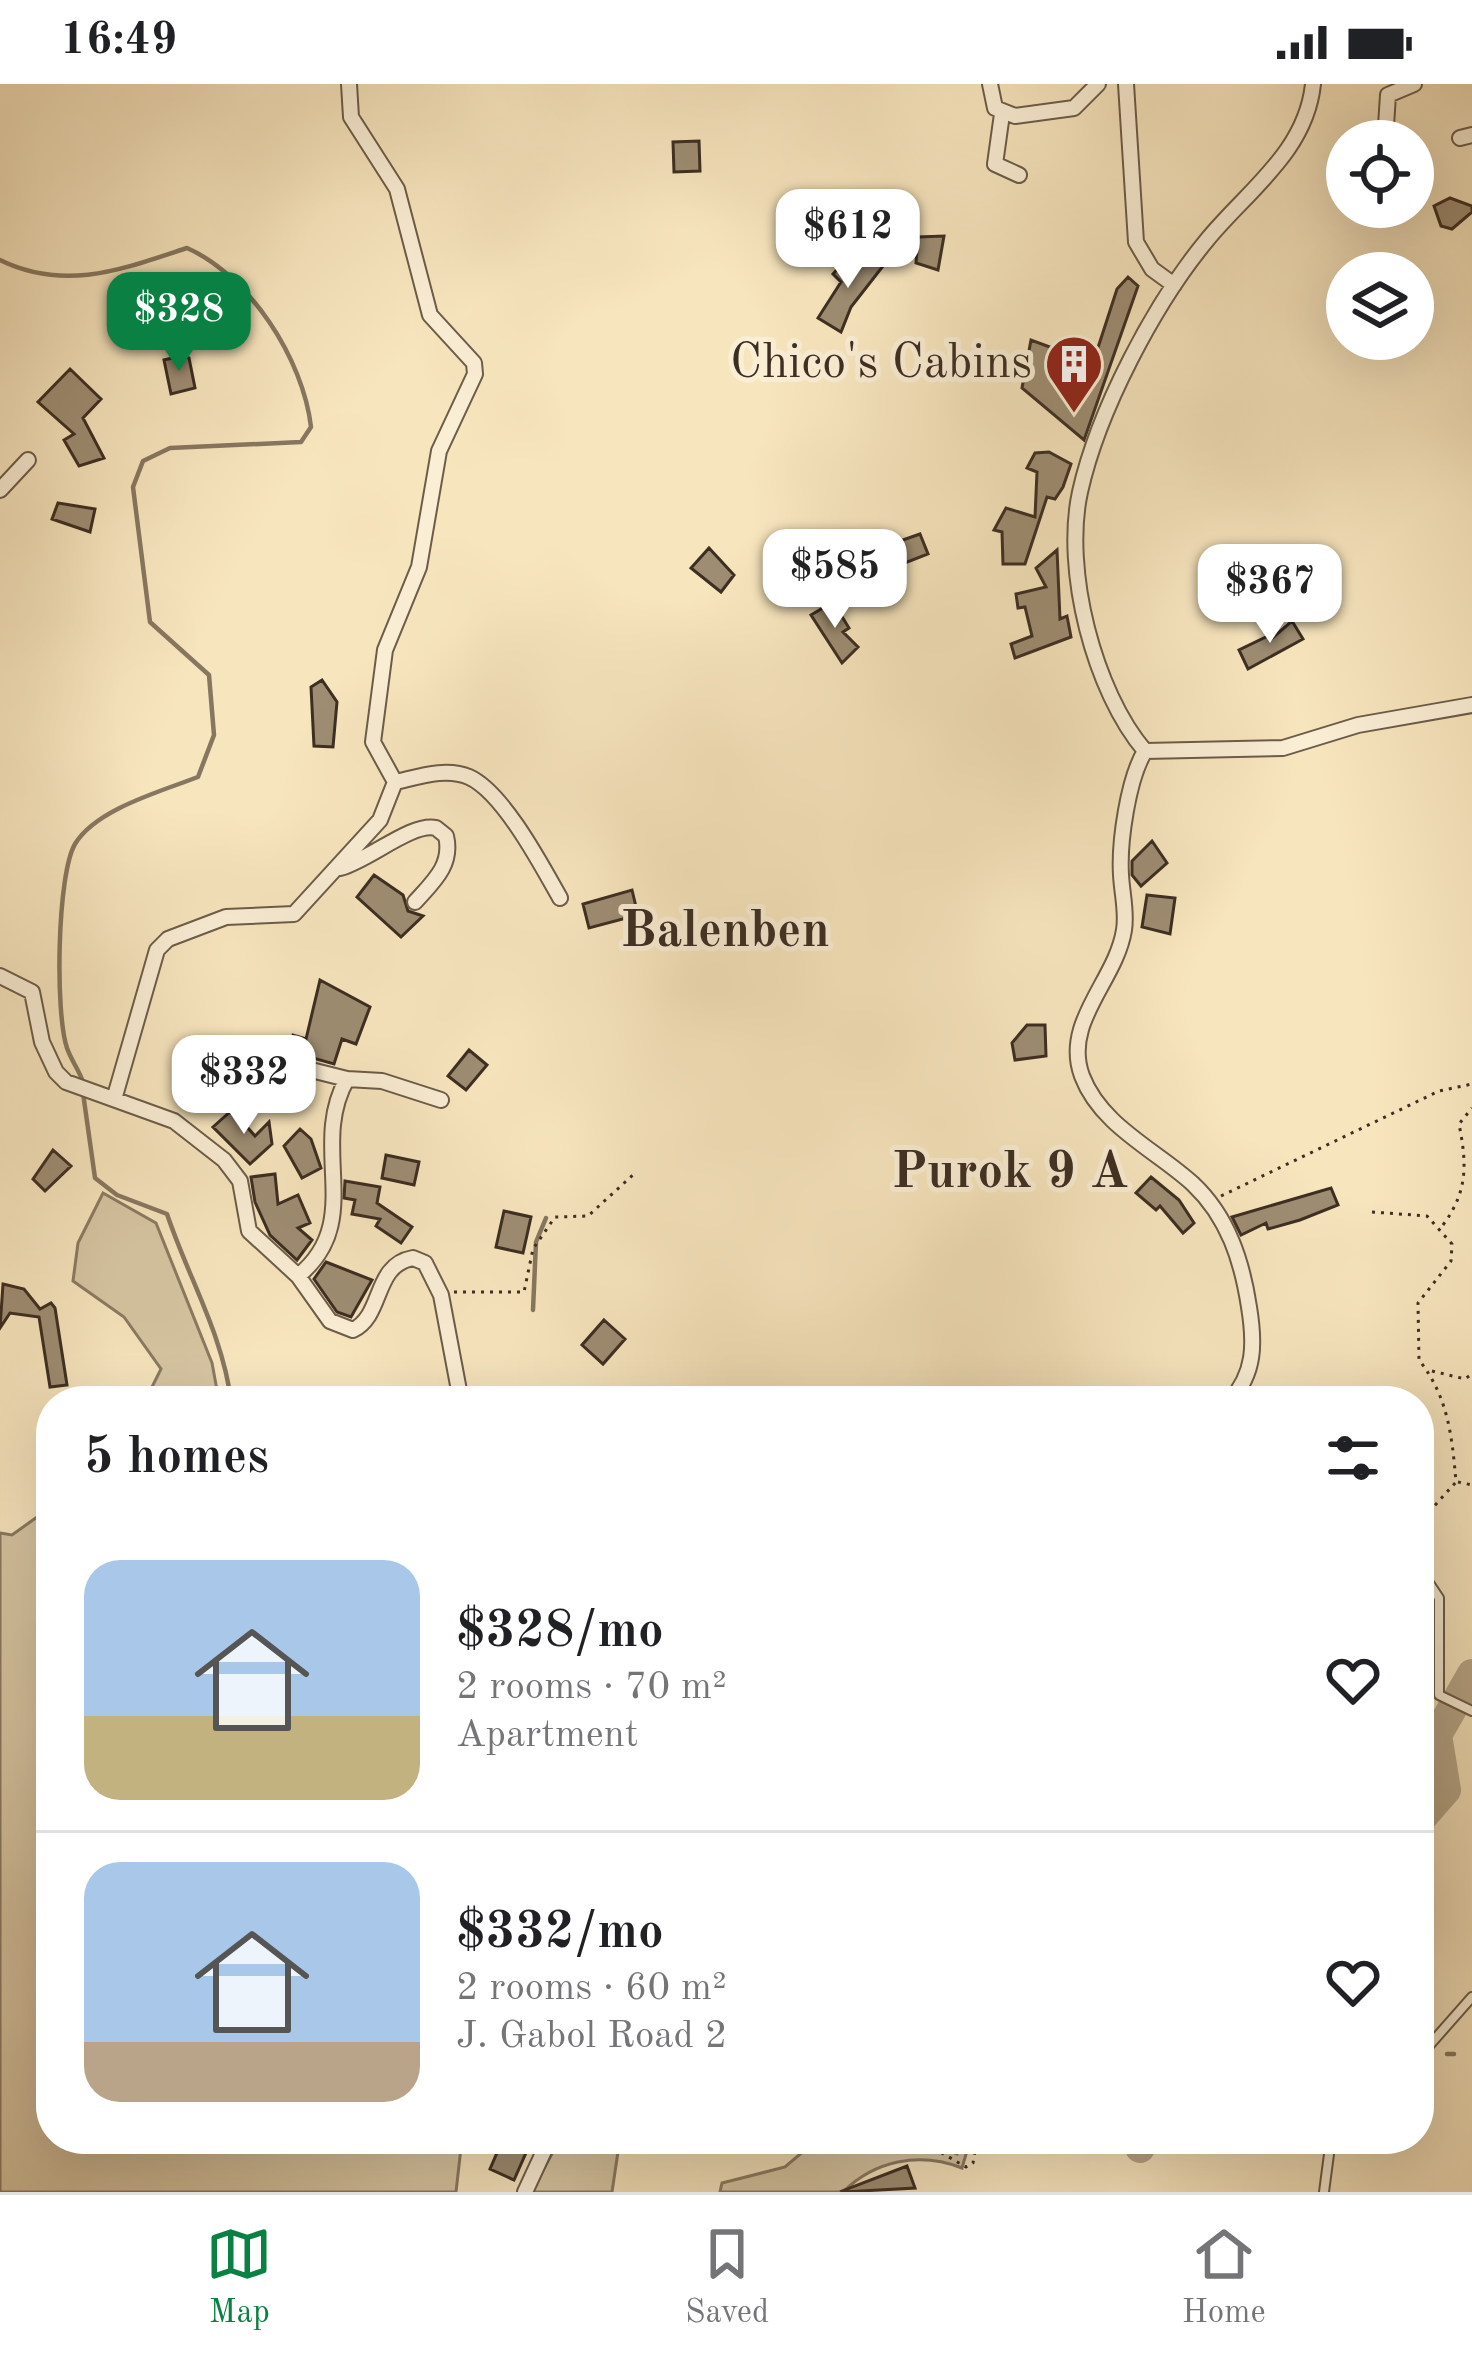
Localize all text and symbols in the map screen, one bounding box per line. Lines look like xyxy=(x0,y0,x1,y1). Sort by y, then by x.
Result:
text: 16:49 xyxy=(60,19,177,64)
map controls xyxy=(1326,120,1434,360)
button: locate xyxy=(1326,120,1434,228)
pin: $612 xyxy=(777,189,919,291)
text: $612 xyxy=(803,208,893,247)
button: layers xyxy=(1326,252,1434,360)
pin: $328 xyxy=(108,272,250,374)
text: $328 xyxy=(134,291,224,330)
building icon: Chico's Cabins xyxy=(1043,333,1105,415)
place label: Chico's Cabins xyxy=(730,340,1032,388)
pin: $585 xyxy=(764,529,906,631)
pin: $367 xyxy=(1199,544,1341,646)
text: $585 xyxy=(790,548,880,587)
text: $367 xyxy=(1225,563,1315,602)
district label: Balenben xyxy=(620,907,830,958)
pin: $332 xyxy=(173,1035,315,1137)
text: $332 xyxy=(199,1054,289,1093)
district label: Purok 9 A xyxy=(892,1148,1128,1199)
icon: filters xyxy=(1320,1425,1386,1491)
text: 5 homes xyxy=(84,1433,269,1484)
text: $328/mo xyxy=(456,1607,664,1658)
icon: home xyxy=(180,1608,324,1752)
icon: heart xyxy=(1320,1647,1386,1713)
text: 2 rooms · 70 m² xyxy=(456,1668,727,1707)
text: Apartment xyxy=(456,1716,639,1755)
text: $332/mo xyxy=(456,1908,664,1959)
icon: home xyxy=(180,1910,324,2054)
icon: heart xyxy=(1320,1949,1386,2015)
text: 2 rooms · 60 m² xyxy=(456,1969,727,2008)
text: J. Gabol Road 2 xyxy=(456,2017,727,2056)
tab: Map xyxy=(206,2221,272,2334)
tab: Saved xyxy=(685,2221,769,2334)
tab: Home xyxy=(1182,2221,1266,2334)

